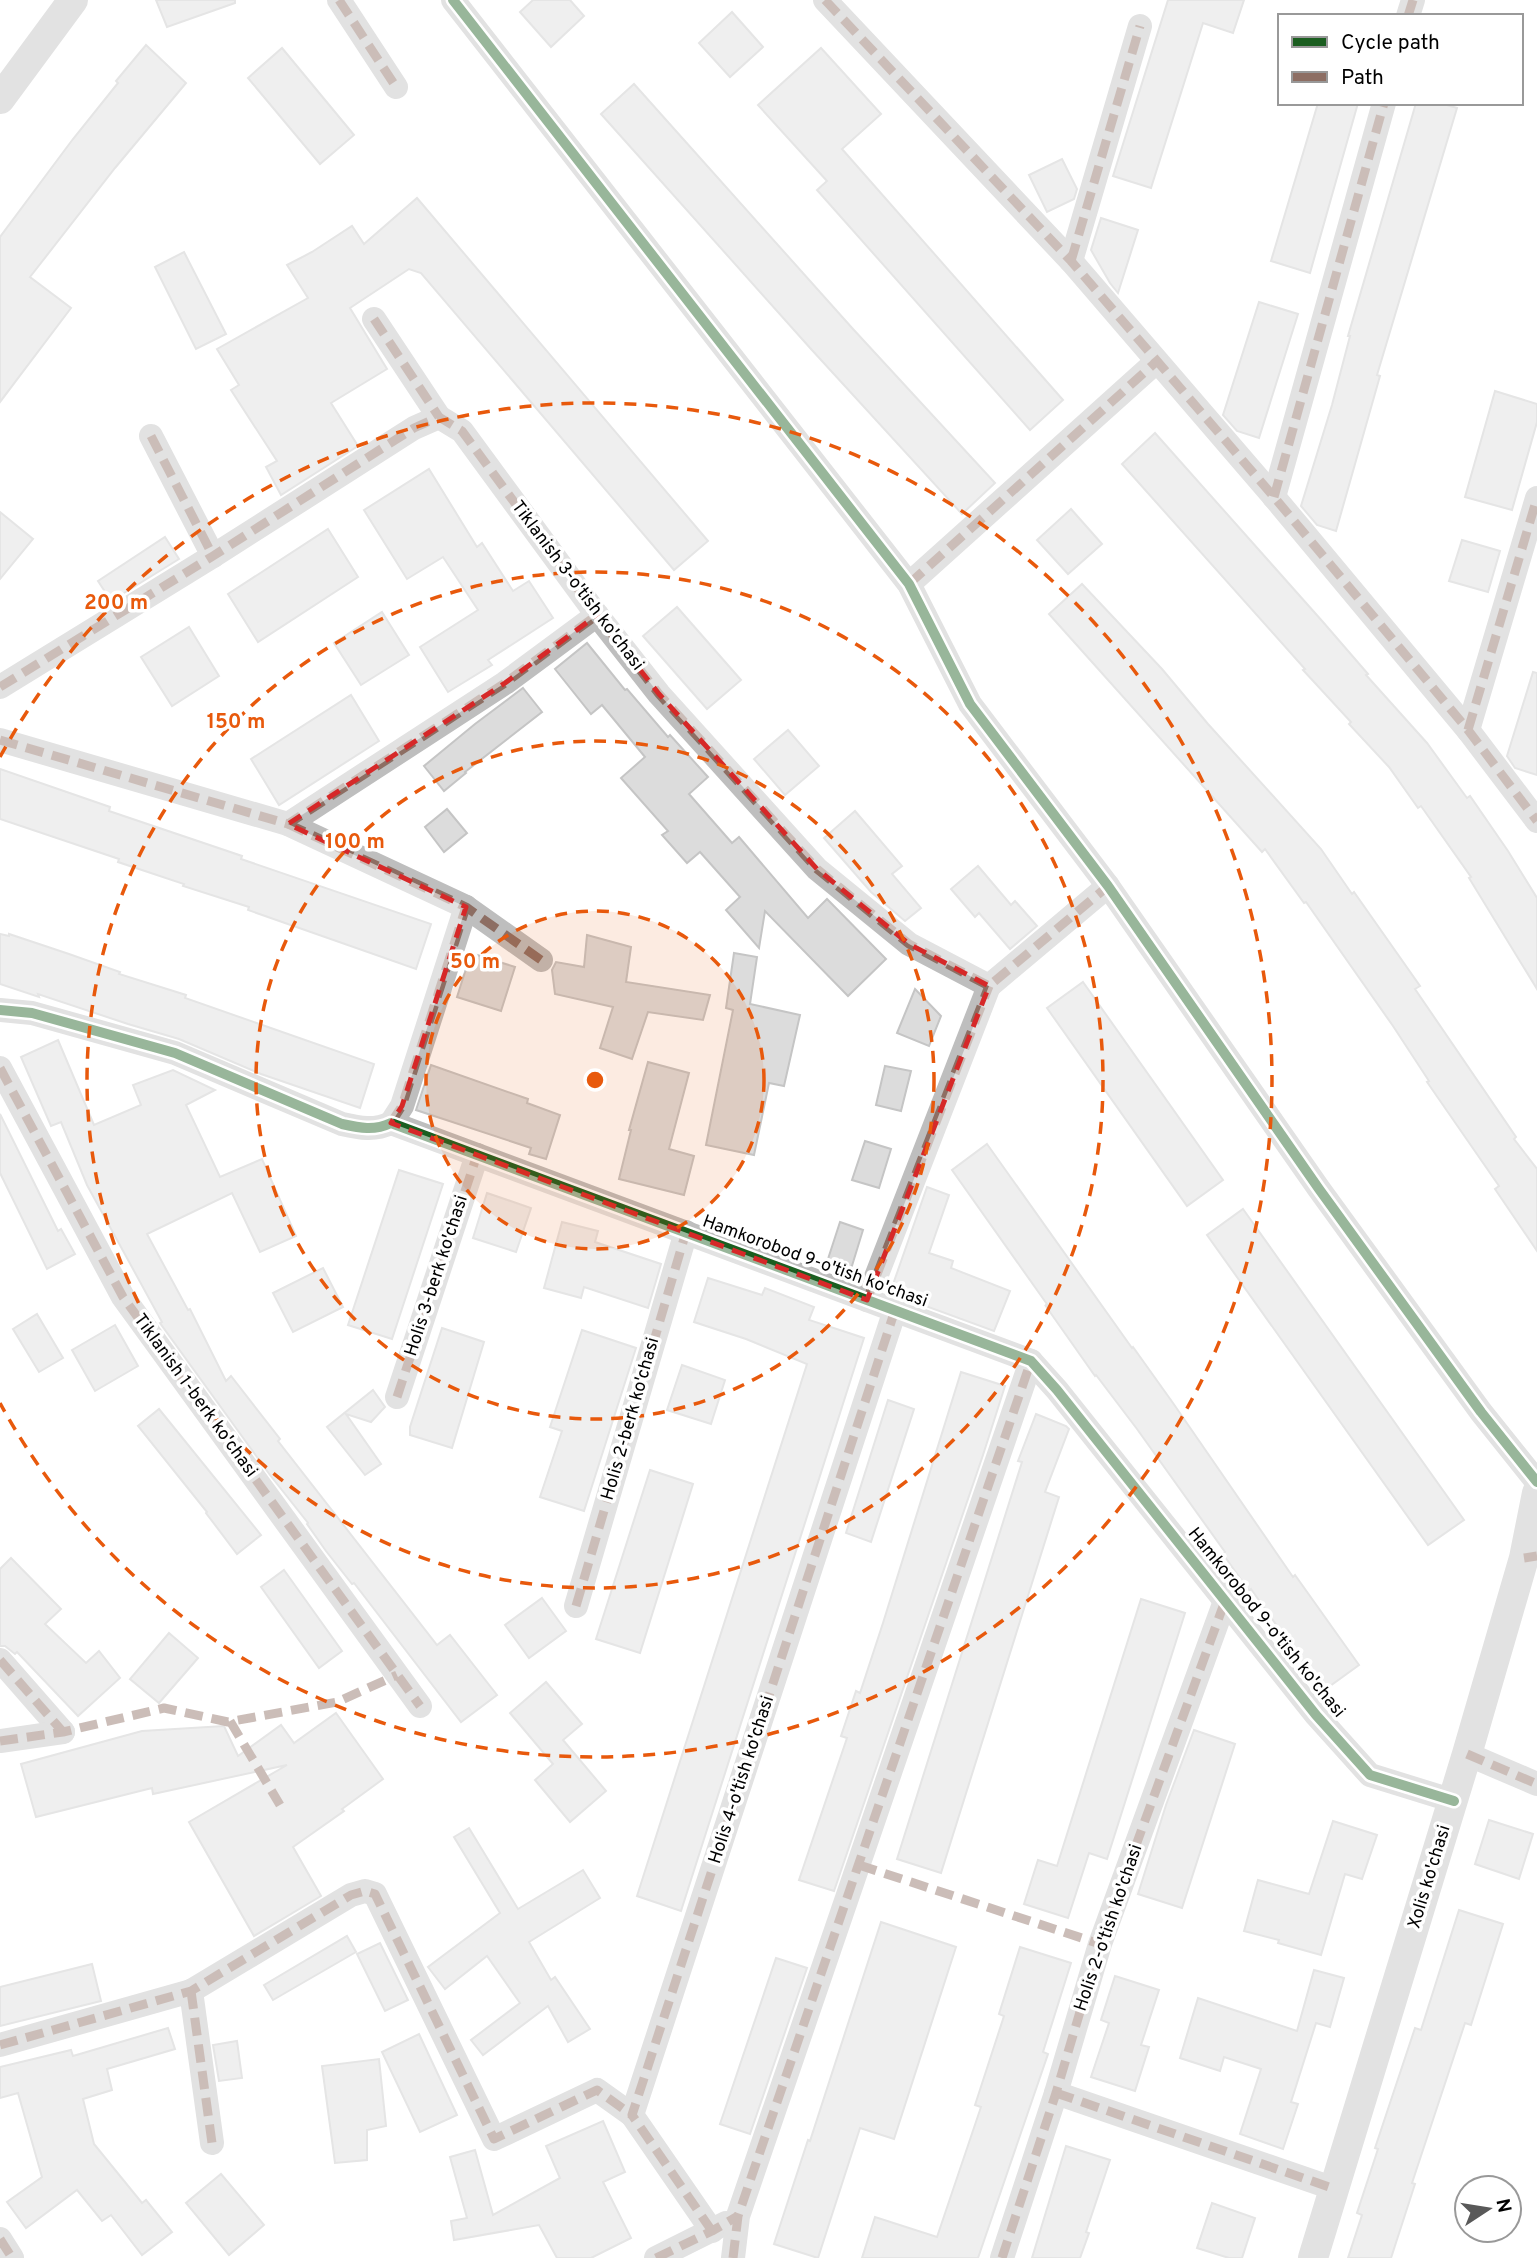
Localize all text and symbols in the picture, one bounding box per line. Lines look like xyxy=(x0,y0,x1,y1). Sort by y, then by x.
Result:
legend xyxy=(1278,14,1523,105)
text: Cycle path xyxy=(1341,30,1440,57)
text: Path xyxy=(1341,65,1384,92)
street label: Tiklanish 3-o'tish ko'chasi xyxy=(506,496,648,676)
text: 200 m xyxy=(84,590,148,617)
text: 150 m xyxy=(207,709,265,736)
text: 100 m xyxy=(325,829,385,856)
text: 50 m xyxy=(450,949,500,976)
centre of rings xyxy=(583,1068,607,1092)
street label: Holis 3-berk ko'chasi xyxy=(400,1192,474,1360)
street label: Hamkorobod 9-o'tish ko'chasi xyxy=(699,1210,931,1314)
street label: Tiklanish 1-berk ko'chasi xyxy=(128,1310,262,1482)
street label: Holis 2-berk ko'chasi xyxy=(597,1335,665,1503)
street label: Hamkorobod 9-o'tish ko'chasi xyxy=(1182,1523,1350,1723)
street label: Holis 4-o'tish ko'chasi xyxy=(704,1693,780,1867)
street label: Xolis ko'chasi xyxy=(1403,1822,1457,1932)
street label: Holis 2-o'tish ko'chasi xyxy=(1070,1841,1148,2015)
north arrow xyxy=(1453,2174,1523,2244)
text: N xyxy=(1490,2197,1516,2215)

